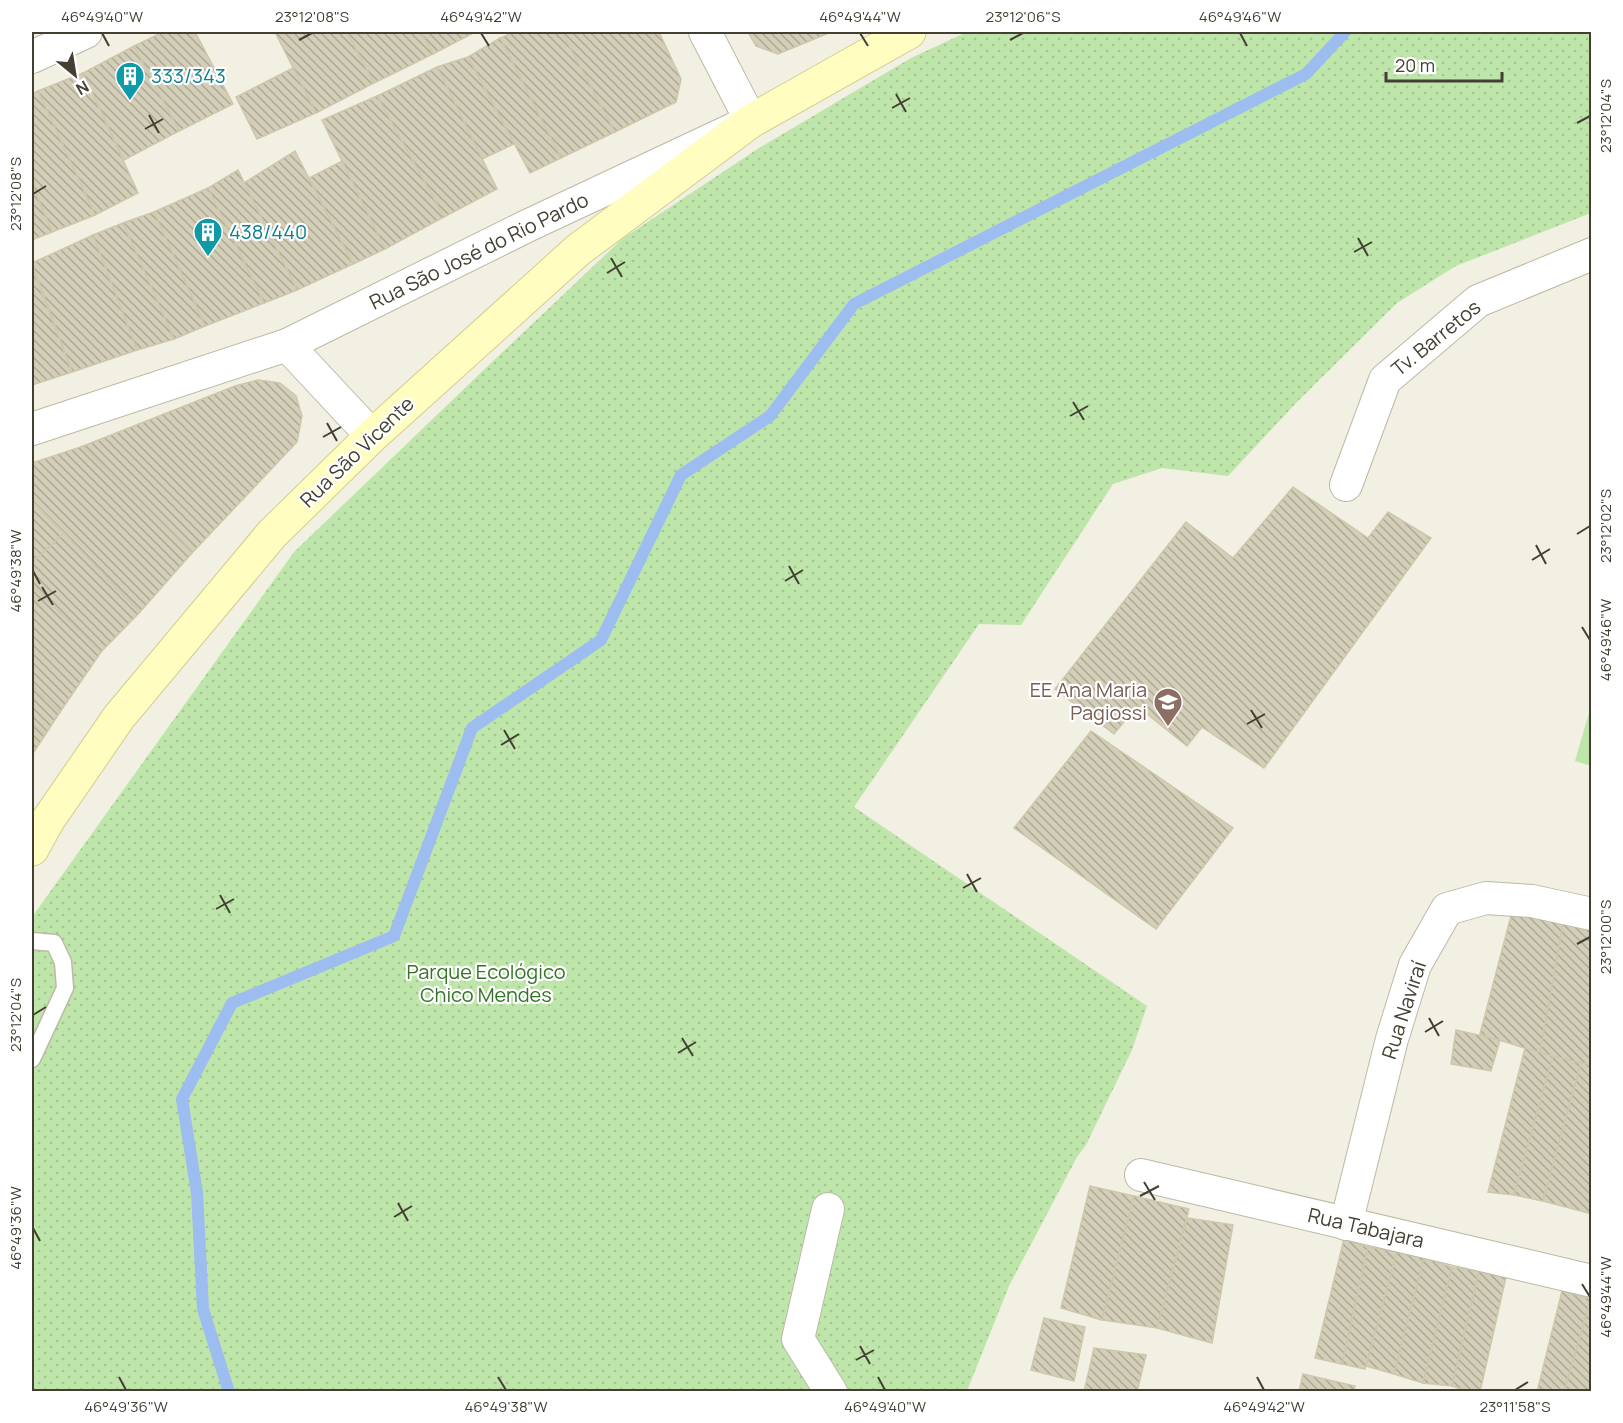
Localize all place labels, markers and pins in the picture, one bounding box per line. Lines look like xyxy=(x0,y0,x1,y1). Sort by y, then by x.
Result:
building icon: 333/343 xyxy=(114,60,146,102)
place label: 333/343 xyxy=(151,62,226,89)
building icon: 438/440 xyxy=(192,216,224,258)
place label: 438/440 xyxy=(229,218,307,245)
place label: EE Ana Maria Pagiossi xyxy=(1030,676,1147,726)
school or university icon: EE Ana Maria Pagiossi xyxy=(1152,686,1184,728)

